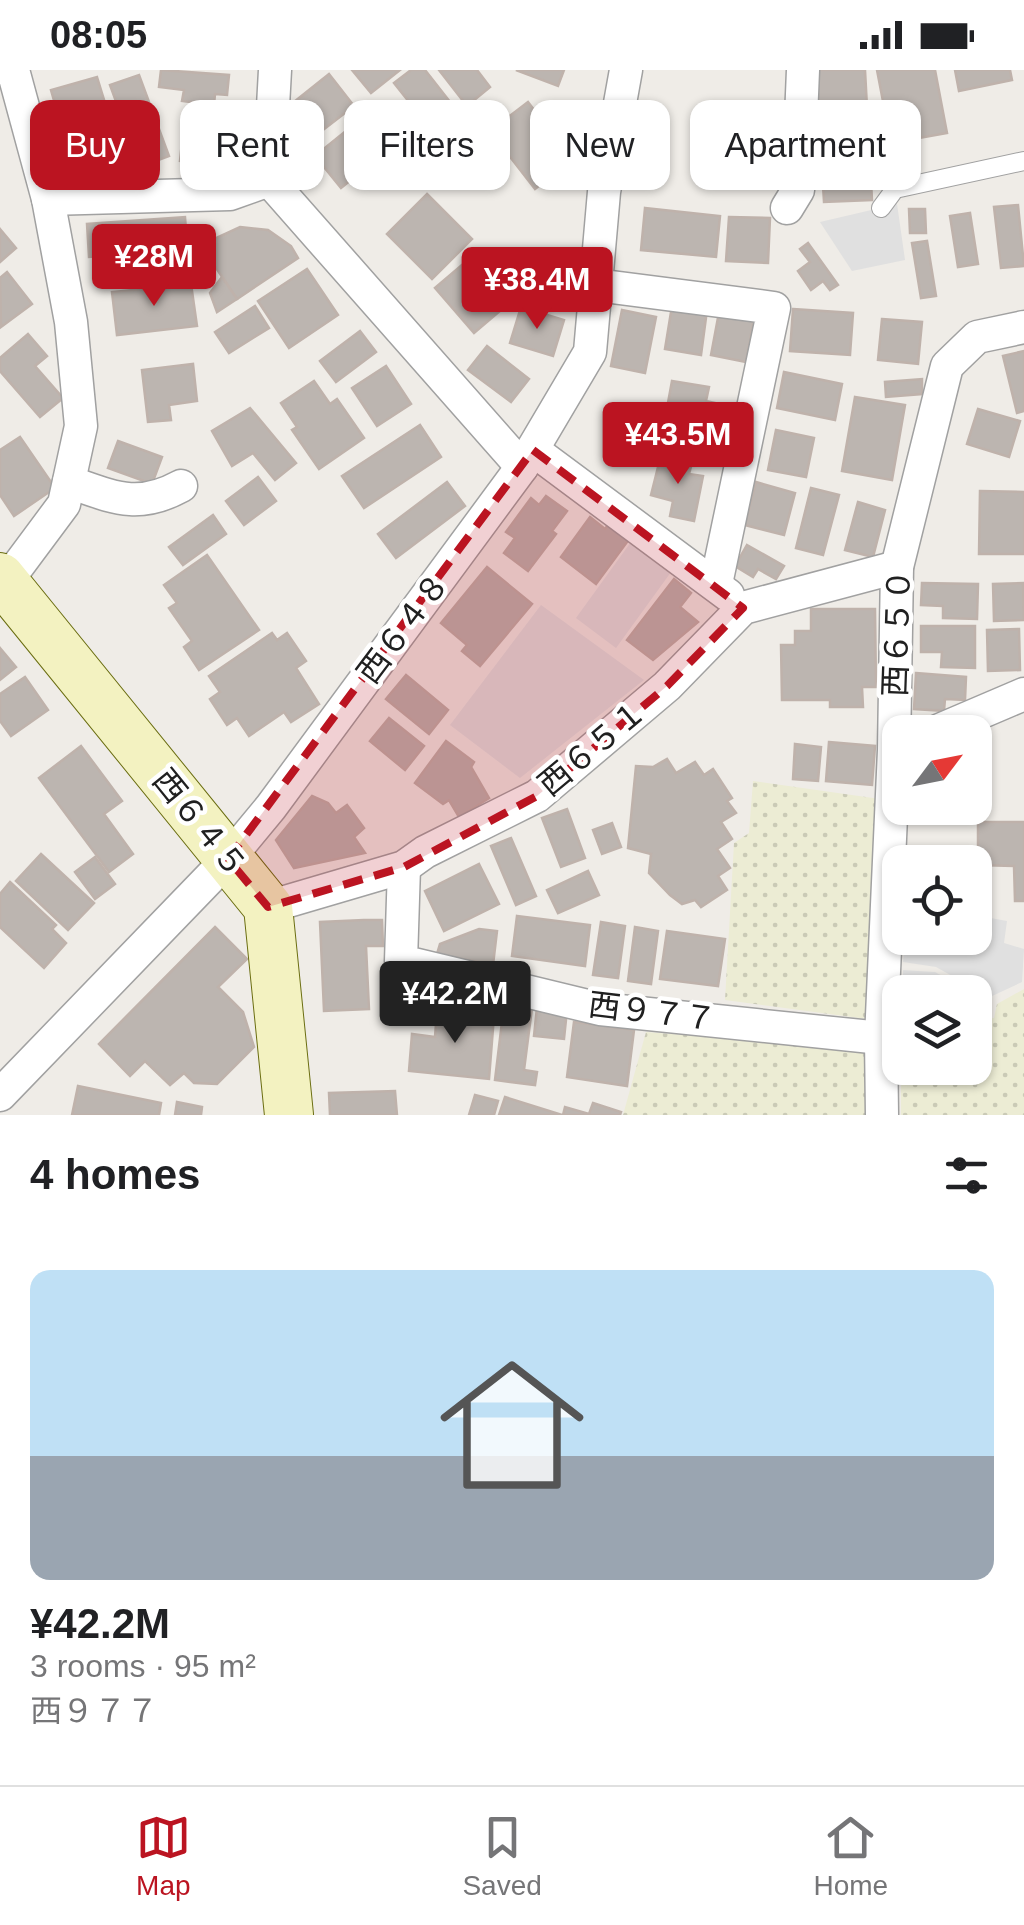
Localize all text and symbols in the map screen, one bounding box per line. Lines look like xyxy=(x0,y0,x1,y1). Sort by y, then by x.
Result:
text: 08:05 xyxy=(50,14,147,56)
chip: Buy xyxy=(30,100,160,190)
chip: Rent xyxy=(180,100,324,190)
chip: Filters xyxy=(344,100,510,190)
chip: New xyxy=(530,100,670,190)
chip: Apartment xyxy=(690,100,921,190)
pin: ¥28M xyxy=(95,224,213,309)
text: ¥28M xyxy=(114,238,194,274)
pin: ¥38.4M xyxy=(456,247,618,332)
text: ¥38.4M xyxy=(484,261,590,297)
pin: ¥43.5M xyxy=(597,402,759,487)
text: ¥43.5M xyxy=(625,416,731,452)
street label: 西６４８ xyxy=(350,566,456,690)
street label: 西６５０ xyxy=(877,568,917,698)
street label: 西６５１ xyxy=(531,693,653,803)
north arrow xyxy=(882,715,992,825)
map controls xyxy=(882,715,992,1085)
street label: 西６４５ xyxy=(146,762,254,884)
button: locate xyxy=(882,845,992,955)
pin: ¥42.2M xyxy=(374,961,536,1046)
text: ¥42.2M xyxy=(402,975,508,1011)
button: layers xyxy=(882,975,992,1085)
street label: 西９７７ xyxy=(586,986,718,1038)
icon: filters xyxy=(939,1148,994,1203)
text: 4 homes xyxy=(30,1151,200,1198)
icon: home xyxy=(422,1335,602,1515)
text: ¥42.2M xyxy=(30,1600,170,1647)
text: 3 rooms · 95 m² xyxy=(30,1648,256,1684)
text: 西９７７ xyxy=(30,1693,158,1729)
tab: Map xyxy=(136,1810,191,1902)
tab: Saved xyxy=(462,1810,542,1902)
tab: Home xyxy=(813,1810,888,1902)

